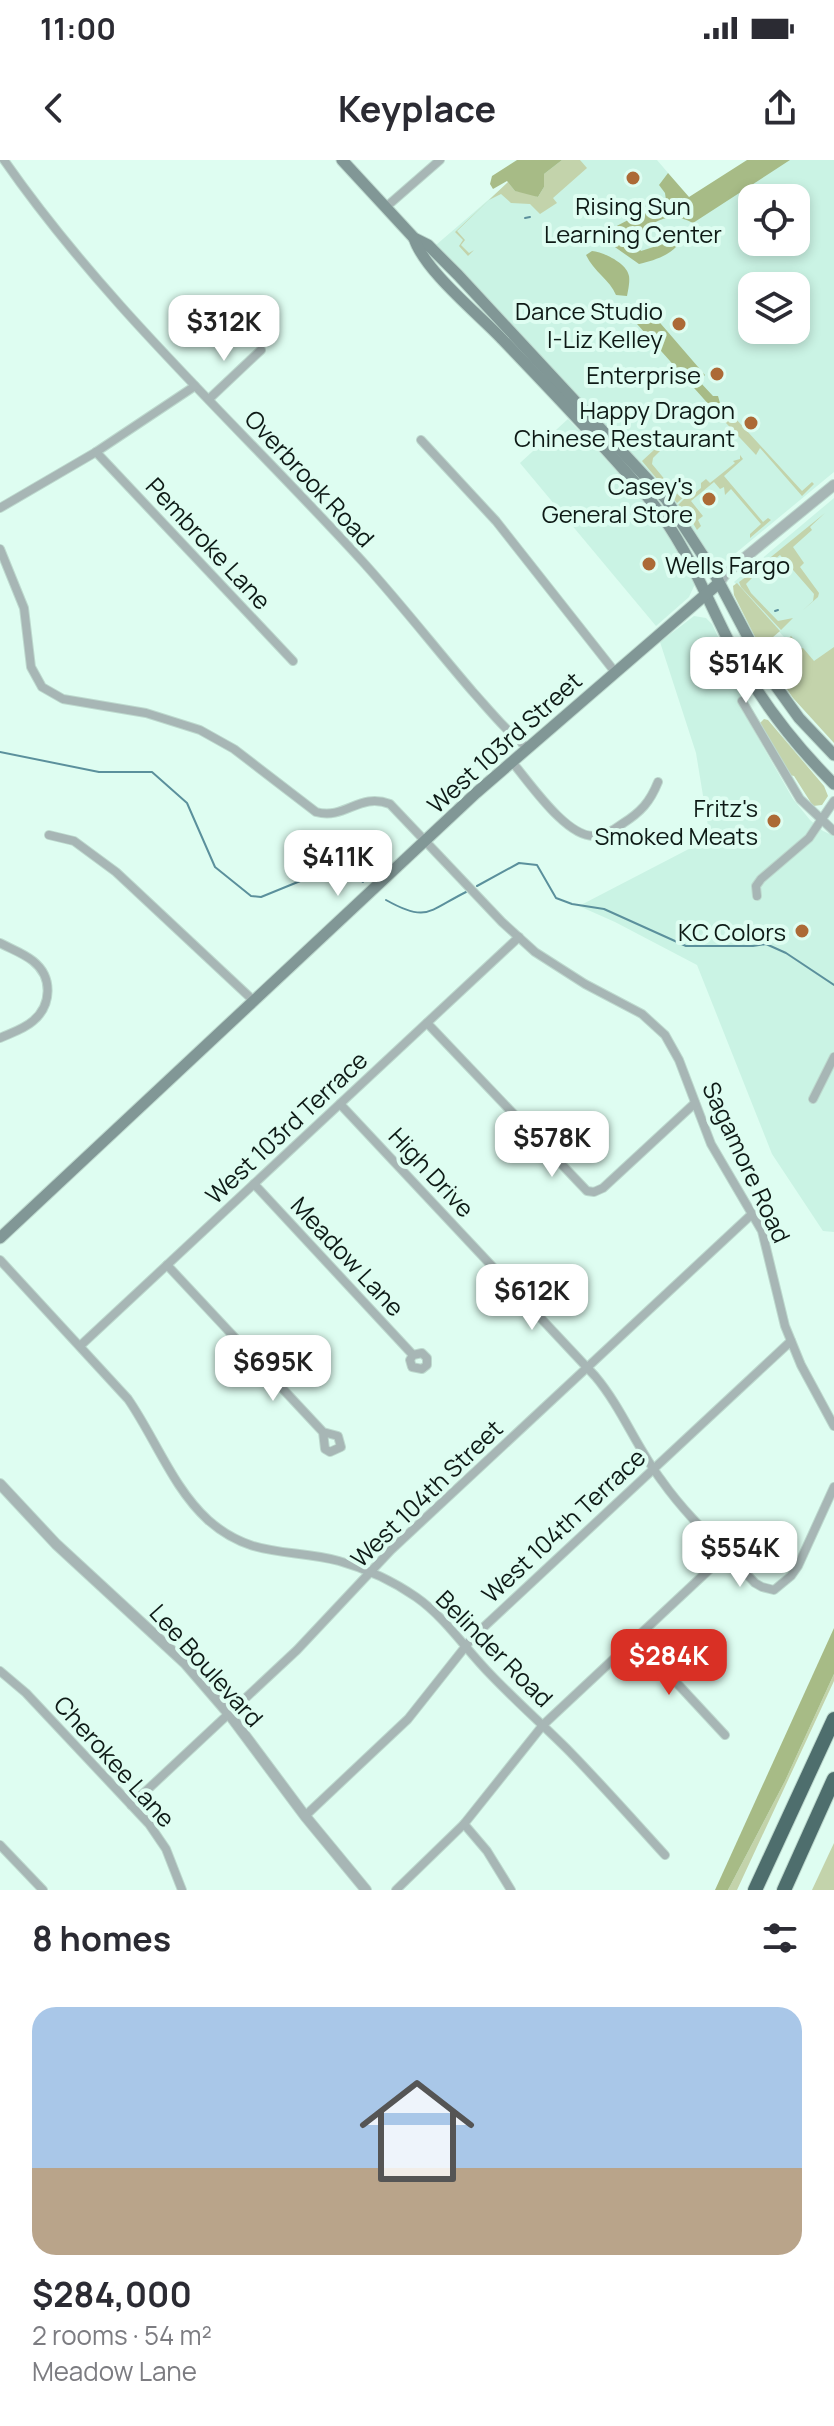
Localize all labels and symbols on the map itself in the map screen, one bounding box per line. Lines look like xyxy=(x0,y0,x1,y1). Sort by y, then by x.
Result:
marker: Rising Sun Learning Center xyxy=(624,169,642,187)
place label: Rising Sun Learning Center xyxy=(544,189,722,250)
place label: Dance Studio I-Liz Kelley xyxy=(515,294,663,355)
pin: $312K xyxy=(168,295,280,363)
marker: Dance Studio I-Liz Kelley xyxy=(670,315,688,333)
place label: Enterprise xyxy=(586,358,701,391)
marker: Enterprise xyxy=(708,365,726,383)
place label: Happy Dragon Chinese Restaurant xyxy=(514,393,735,454)
street label: Overbrook Road xyxy=(238,402,382,554)
marker: Happy Dragon Chinese Restaurant xyxy=(742,414,760,432)
place label: Casey's General Store xyxy=(542,469,693,530)
street label: Pembroke Lane xyxy=(139,470,279,616)
marker: Casey's General Store xyxy=(700,490,718,508)
place label: Wells Fargo xyxy=(665,548,790,581)
marker: Wells Fargo xyxy=(640,555,658,573)
pin: $514K xyxy=(690,637,802,705)
street label: West 103rd Street xyxy=(420,664,588,820)
place label: Fritz's Smoked Meats xyxy=(595,791,758,852)
marker: Fritz's Smoked Meats xyxy=(765,812,783,830)
pin: $411K xyxy=(282,830,394,898)
place label: KC Colors xyxy=(678,915,786,948)
marker: KC Colors xyxy=(793,922,811,940)
street label: West 103rd Terrace xyxy=(198,1043,374,1211)
street label: Sagamore Road xyxy=(695,1076,799,1248)
pin: $578K xyxy=(496,1111,608,1179)
street label: High Drive xyxy=(382,1120,482,1224)
street label: Meadow Lane xyxy=(284,1189,412,1323)
pin: $612K xyxy=(476,1264,588,1332)
pin: $695K xyxy=(217,1335,329,1403)
street label: West 104th Street xyxy=(343,1412,509,1574)
street label: West 104th Terrace xyxy=(474,1441,652,1609)
pin: $554K xyxy=(684,1521,796,1589)
street label: Belinder Road xyxy=(429,1582,561,1714)
street label: Lee Boulevard xyxy=(143,1596,271,1734)
pin: $284K xyxy=(613,1629,725,1697)
street label: Cherokee Lane xyxy=(47,1688,183,1834)

